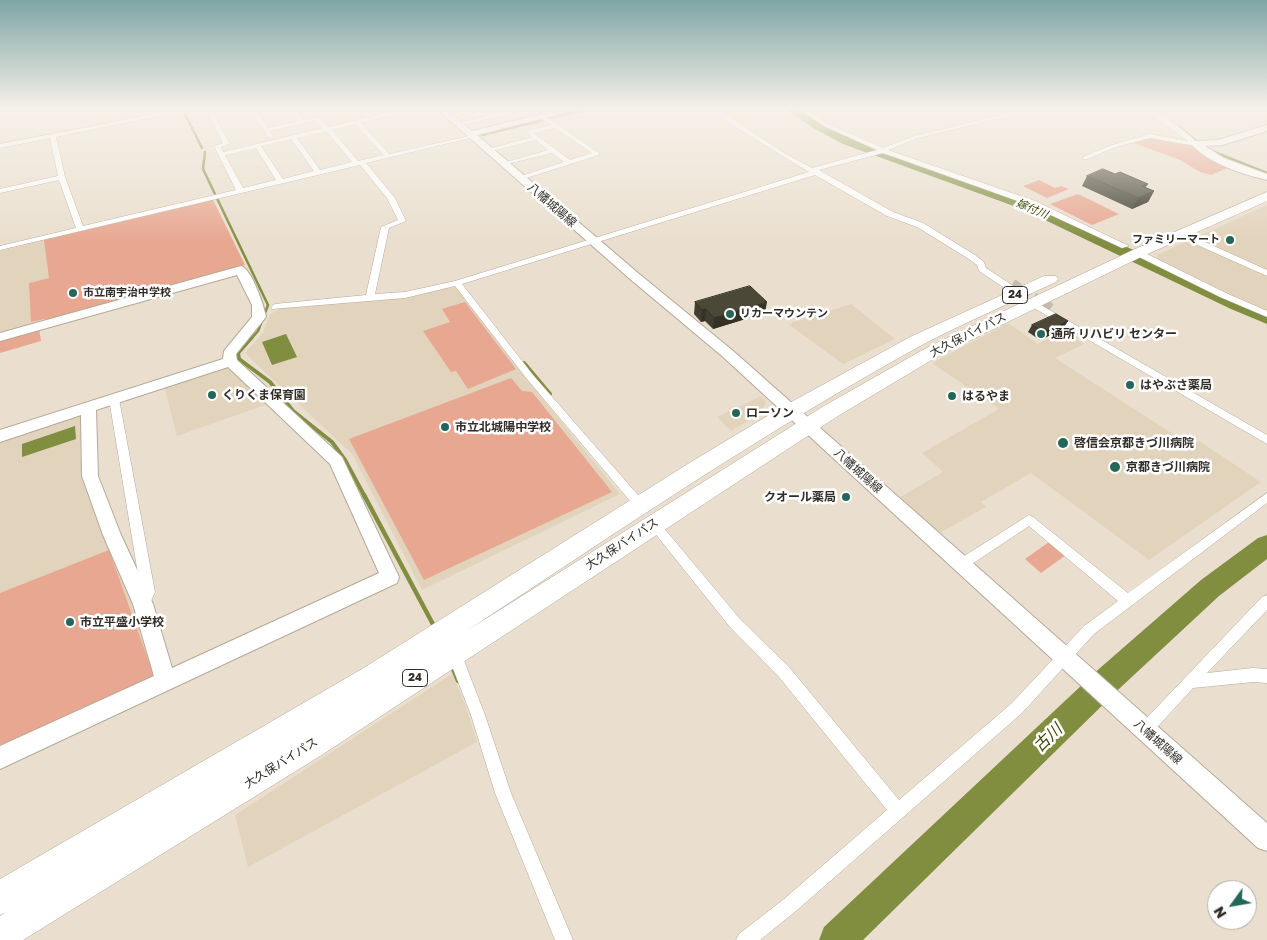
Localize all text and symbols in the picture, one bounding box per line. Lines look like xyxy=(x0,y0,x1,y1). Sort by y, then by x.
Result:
street label: 八幡城陽線 xyxy=(525,180,579,230)
water label: 嫁付川 xyxy=(1014,196,1050,222)
place label: ファミリーマート xyxy=(1132,233,1220,247)
marker: ファミリーマート xyxy=(1224,234,1236,246)
place label: 市立南宇治中学校 xyxy=(83,286,171,300)
road number: 24 xyxy=(1002,286,1028,304)
marker: 市立南宇治中学校 xyxy=(67,287,79,299)
place label: リカーマウンテン xyxy=(740,307,828,321)
marker: リカーマウンテン xyxy=(724,308,736,320)
street label: 大久保バイパス xyxy=(927,310,1009,360)
place label: 通所 リハビリ センター xyxy=(1051,327,1177,341)
marker: 通所 リハビリ センター xyxy=(1035,328,1047,340)
place label: はやぶさ薬局 xyxy=(1140,378,1212,392)
marker: はやぶさ薬局 xyxy=(1124,379,1136,391)
place label: くりくま保育園 xyxy=(222,388,306,402)
marker: くりくま保育園 xyxy=(206,389,218,401)
place label: はるやま xyxy=(962,389,1010,403)
marker: はるやま xyxy=(946,390,958,402)
place label: ローソン xyxy=(746,406,794,420)
marker: ローソン xyxy=(730,407,742,419)
place label: 市立北城陽中学校 xyxy=(455,420,551,434)
marker: 市立北城陽中学校 xyxy=(439,421,451,433)
marker: 啓信会京都きづ川病院 xyxy=(1056,436,1070,450)
place label: 啓信会京都きづ川病院 xyxy=(1074,436,1194,450)
street label: 八幡城陽線 xyxy=(831,446,885,496)
marker: 京都きづ川病院 xyxy=(1108,460,1122,474)
place label: 京都きづ川病院 xyxy=(1126,460,1210,474)
place label: クオール薬局 xyxy=(764,490,836,504)
marker: クオール薬局 xyxy=(840,491,852,503)
street label: 大久保バイパス xyxy=(583,515,661,573)
place label: 市立平盛小学校 xyxy=(80,615,164,629)
marker: 市立平盛小学校 xyxy=(64,616,76,628)
road number: 24 xyxy=(402,670,428,686)
street label: 八幡城陽線 xyxy=(1131,717,1185,767)
water label: 古川 xyxy=(1030,720,1066,756)
street label: 大久保バイパス xyxy=(242,735,320,791)
north arrow xyxy=(1207,880,1257,930)
text: N xyxy=(1210,904,1230,922)

